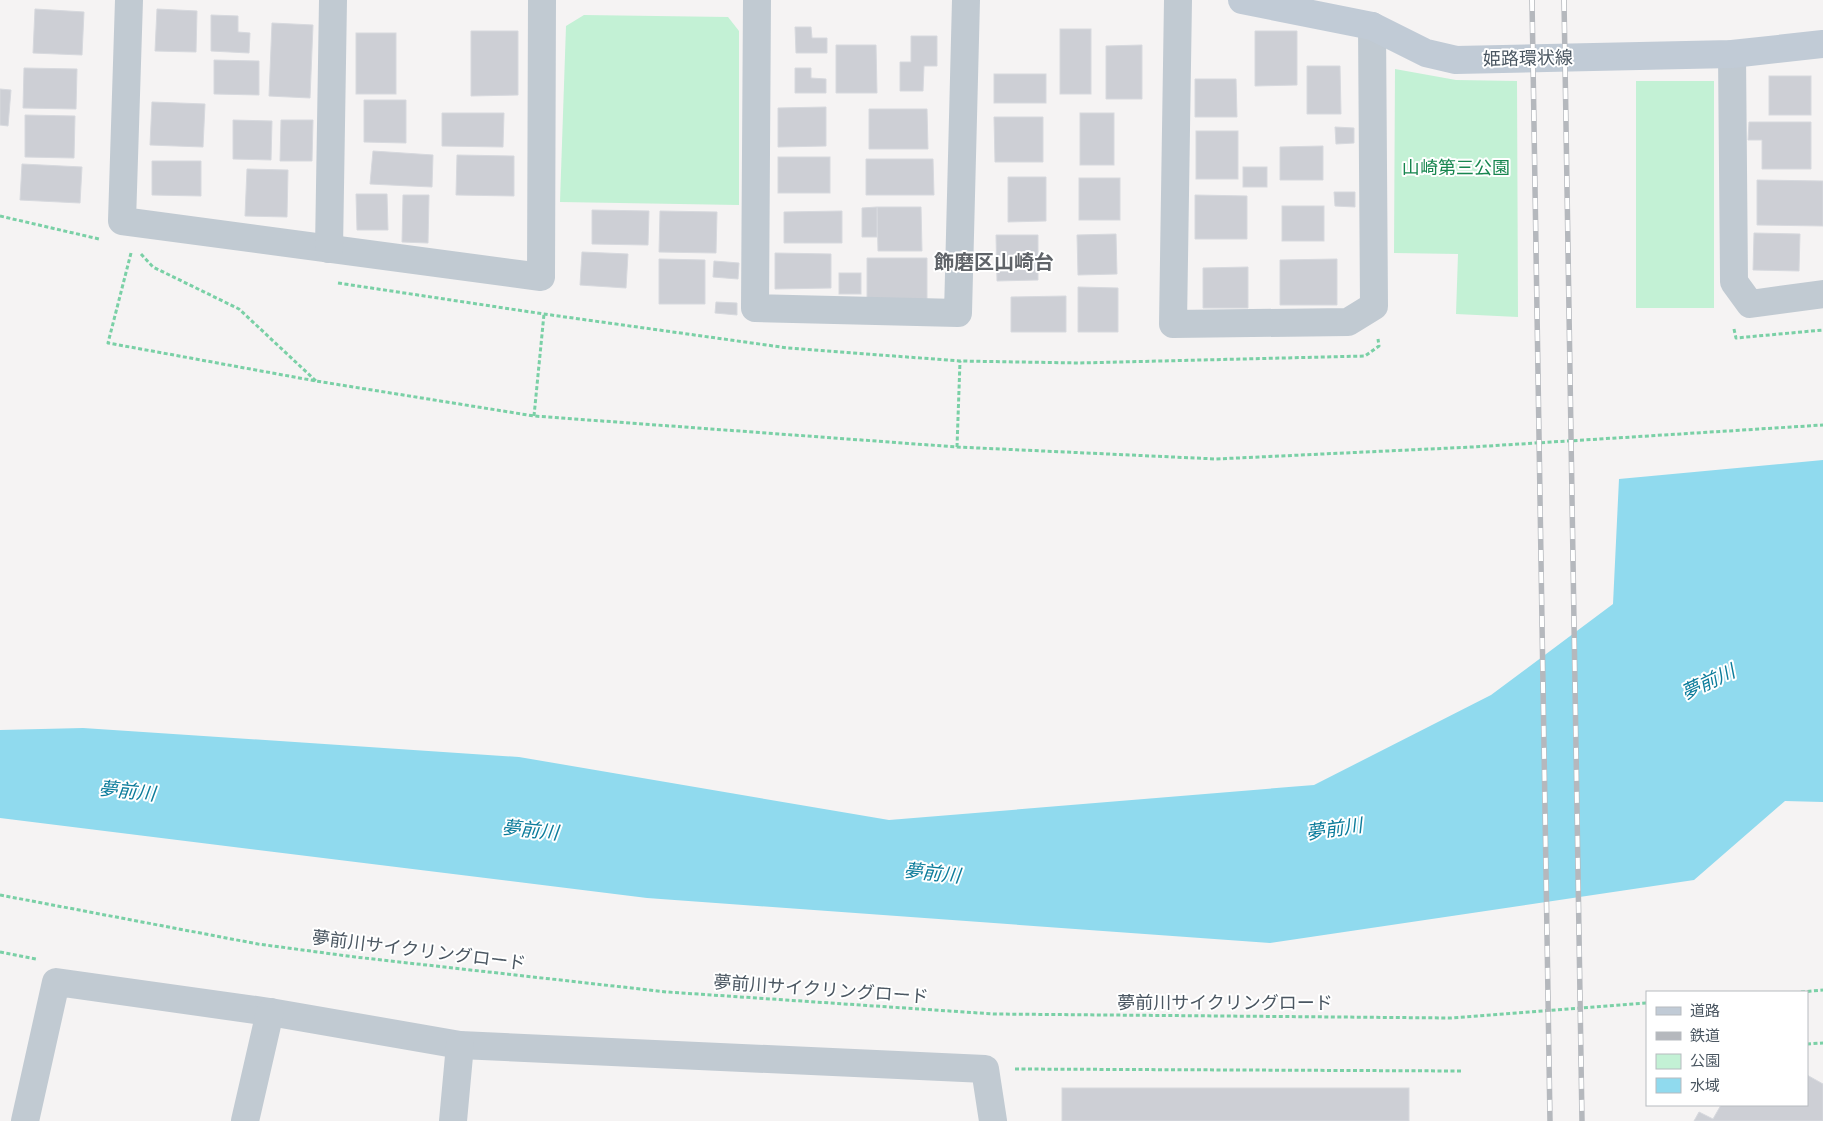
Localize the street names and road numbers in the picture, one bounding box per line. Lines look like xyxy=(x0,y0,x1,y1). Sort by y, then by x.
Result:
street label: 姫路環状線 xyxy=(1483,47,1573,69)
street label: 夢前川サイクリングロード xyxy=(311,926,527,974)
street label: 夢前川サイクリングロード xyxy=(713,971,929,1007)
street label: 夢前川サイクリングロード xyxy=(1117,992,1333,1013)

